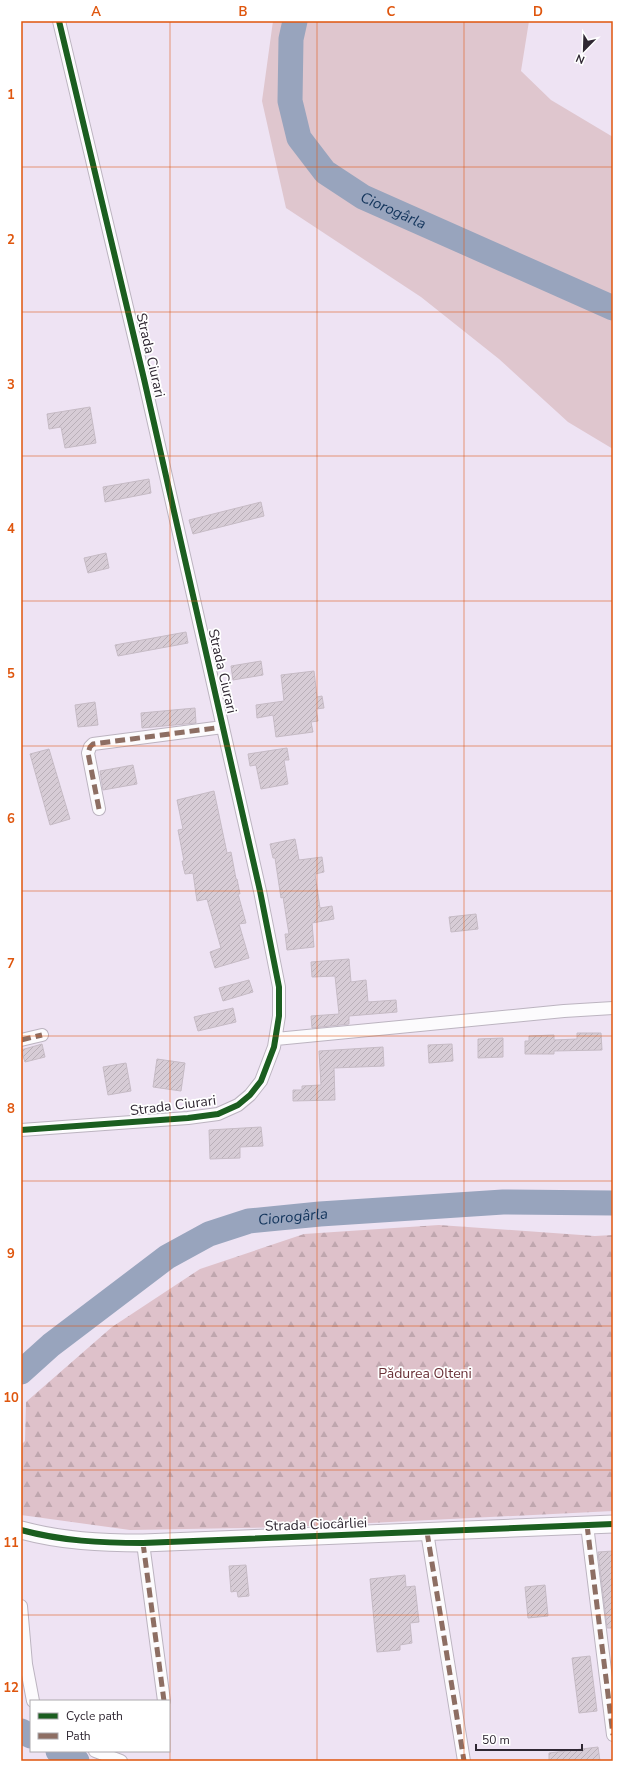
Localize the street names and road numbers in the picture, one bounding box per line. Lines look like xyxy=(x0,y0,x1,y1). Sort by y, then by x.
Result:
street label: Strada Ciurari xyxy=(132,311,169,399)
street label: Strada Ciurari xyxy=(204,627,241,715)
street label: Strada Ciurari xyxy=(129,1091,217,1120)
street label: Strada Ciocârliei xyxy=(264,1513,368,1536)

